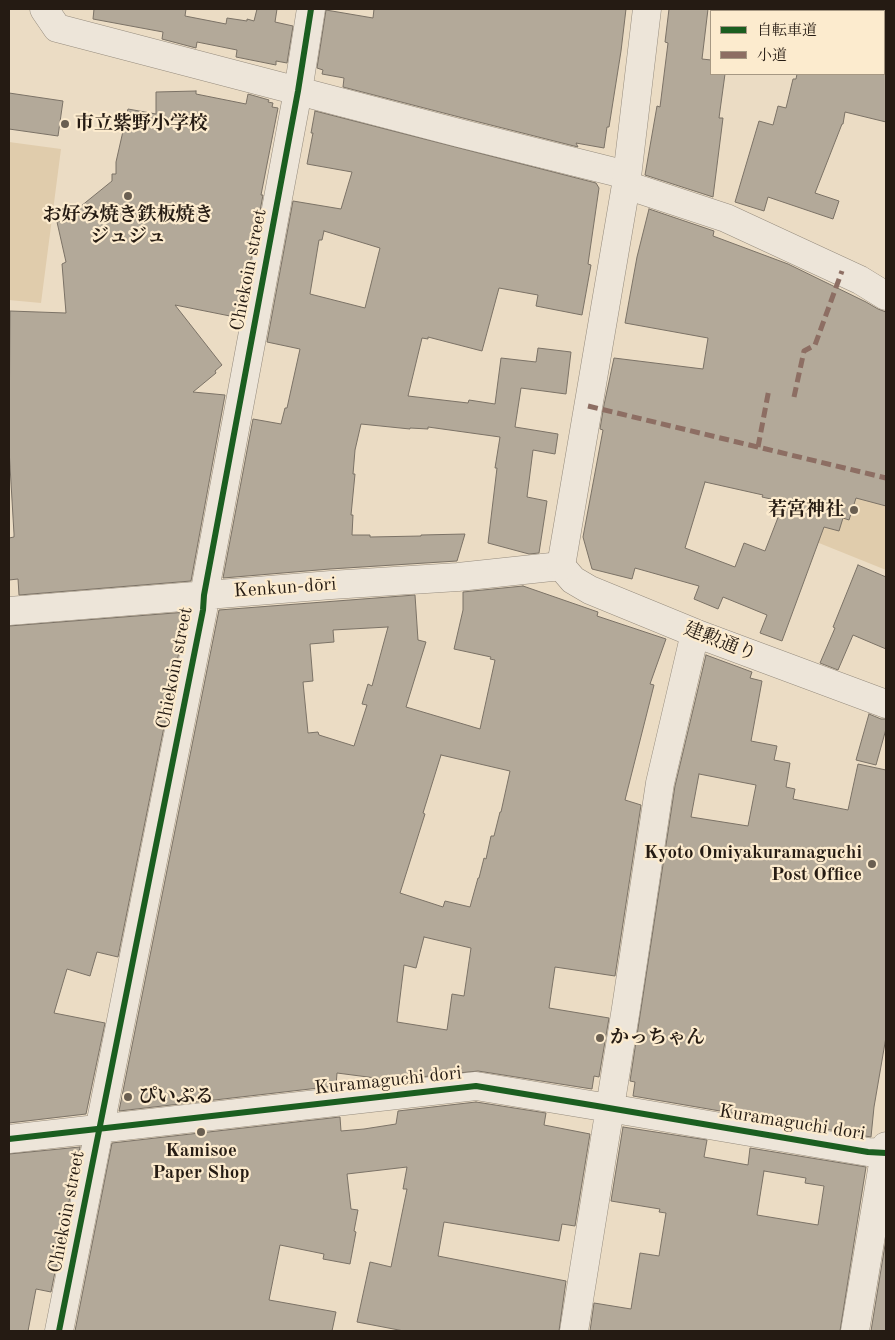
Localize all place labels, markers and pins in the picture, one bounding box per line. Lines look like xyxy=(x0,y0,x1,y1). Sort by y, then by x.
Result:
place label: 市立紫野小学校 xyxy=(75,113,208,135)
marker: 市立紫野小学校 xyxy=(59,118,71,130)
marker: お好み焼き鉄板焼き ジュジュ xyxy=(122,190,134,202)
place label: お好み焼き鉄板焼き ジュジュ xyxy=(43,204,213,248)
place label: 若宮神社 xyxy=(768,499,844,521)
marker: 若宮神社 xyxy=(848,504,860,516)
place label: Kyoto Omiyakuramaguchi Post Office xyxy=(644,842,862,886)
marker: Kyoto Omiyakuramaguchi Post Office xyxy=(866,858,878,870)
place label: かっちゃん xyxy=(610,1027,705,1049)
marker: かっちゃん xyxy=(594,1032,606,1044)
place label: ぴいぷる xyxy=(138,1086,214,1108)
marker: ぴいぷる xyxy=(122,1091,134,1103)
marker: Kamisoe Paper Shop xyxy=(195,1126,207,1138)
place label: Kamisoe Paper Shop xyxy=(152,1140,250,1184)

